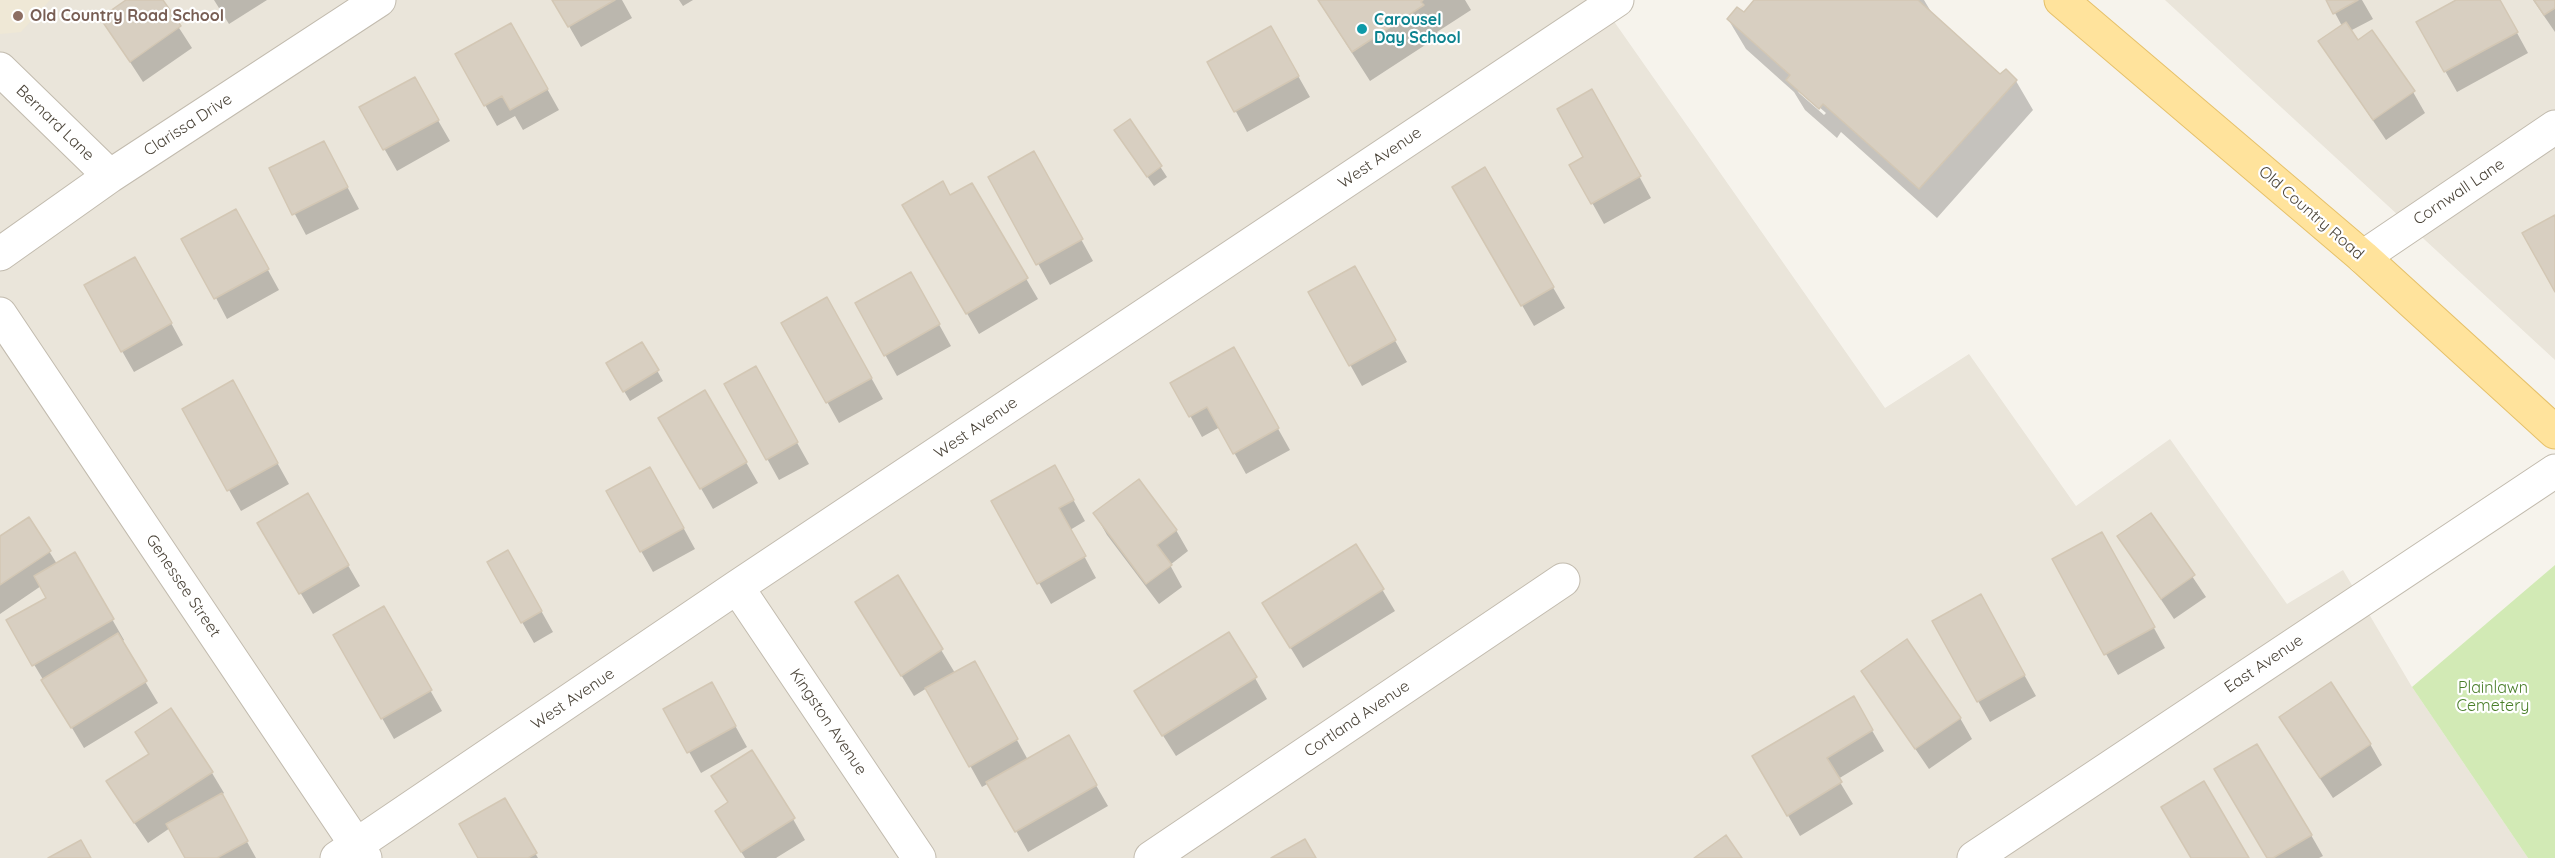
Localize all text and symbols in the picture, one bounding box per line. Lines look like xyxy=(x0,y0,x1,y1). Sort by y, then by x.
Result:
place label: Old Country Road School xyxy=(30,6,224,26)
marker: Old Country Road School xyxy=(11,9,25,23)
place label: Carousel Day School xyxy=(1374,10,1461,48)
marker: Carousel Day School xyxy=(1355,22,1369,36)
street label: Bernard Lane xyxy=(12,81,98,165)
street label: Clarissa Drive xyxy=(140,89,236,161)
street label: West Avenue xyxy=(1335,123,1425,193)
street label: Cornwall Lane xyxy=(2410,155,2508,229)
street label: Old Country Road xyxy=(2254,162,2368,264)
street label: West Avenue xyxy=(931,393,1021,463)
street label: Genessee Street xyxy=(142,531,224,641)
street label: East Avenue xyxy=(2221,631,2307,697)
street label: West Avenue xyxy=(528,664,618,734)
street label: Kingston Avenue xyxy=(785,665,871,779)
street label: Cortland Avenue xyxy=(1301,677,1413,761)
park label: Plainlawn Cemetery xyxy=(2457,678,2529,716)

